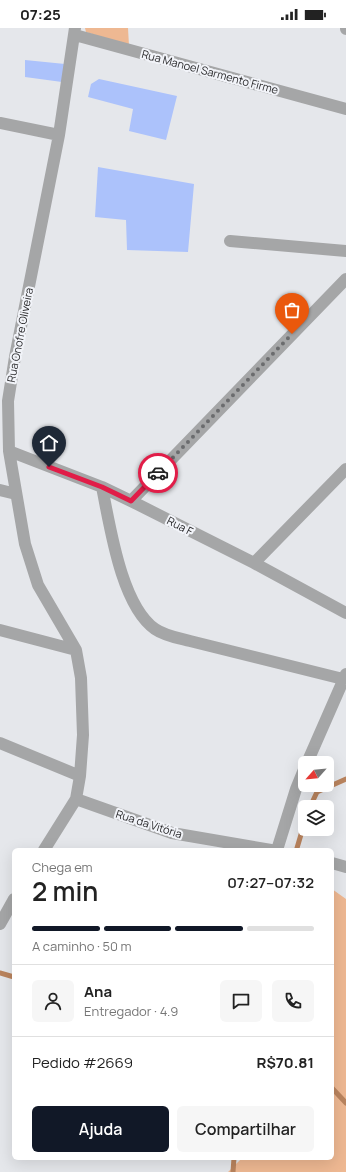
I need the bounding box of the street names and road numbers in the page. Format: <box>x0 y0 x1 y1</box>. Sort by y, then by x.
street label: Rua Manoel Sarmento Firme <box>140 46 281 97</box>
street label: Rua Onofre Oliveira <box>3 286 36 384</box>
street label: Rua F <box>165 513 196 539</box>
street label: Rua da Vitória <box>114 806 184 841</box>

